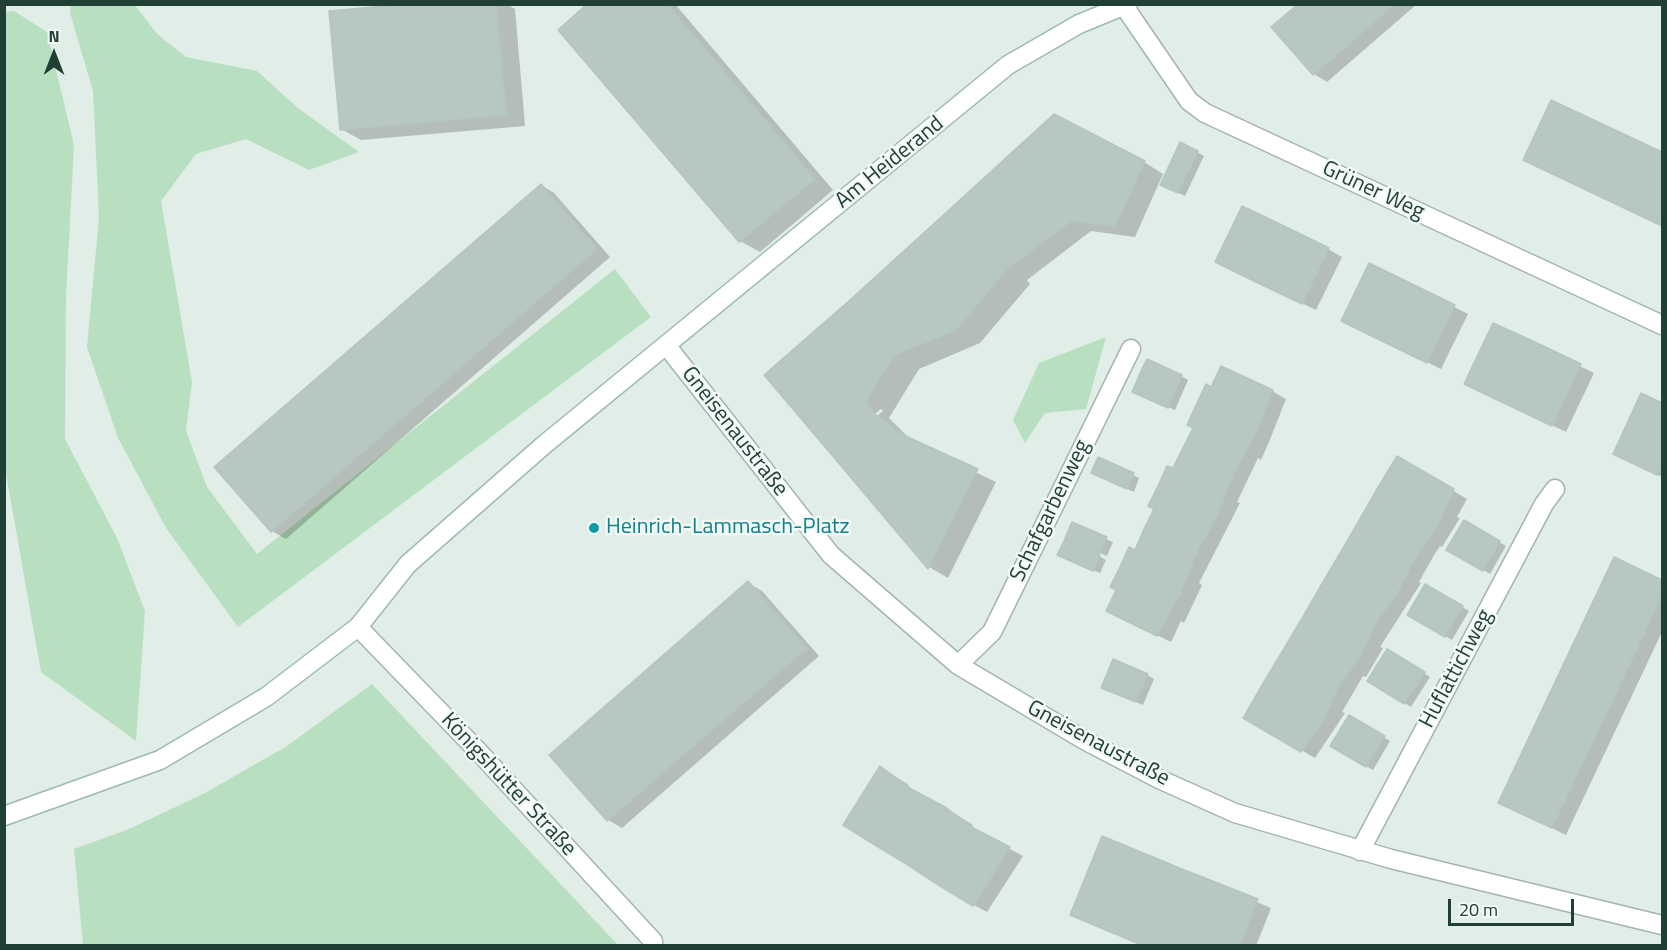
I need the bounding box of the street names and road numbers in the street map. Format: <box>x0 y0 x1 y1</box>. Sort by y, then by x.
street label: Am Heiderand <box>830 111 950 215</box>
street label: Grüner Weg <box>1318 156 1428 226</box>
street label: Gneisenaustraße <box>675 362 793 502</box>
street label: Schafgarbenweg <box>1005 436 1097 586</box>
street label: Huflattichweg <box>1415 605 1499 733</box>
street label: Gneisenaustraße <box>1022 695 1174 793</box>
street label: Königshütter Straße <box>435 708 581 862</box>

